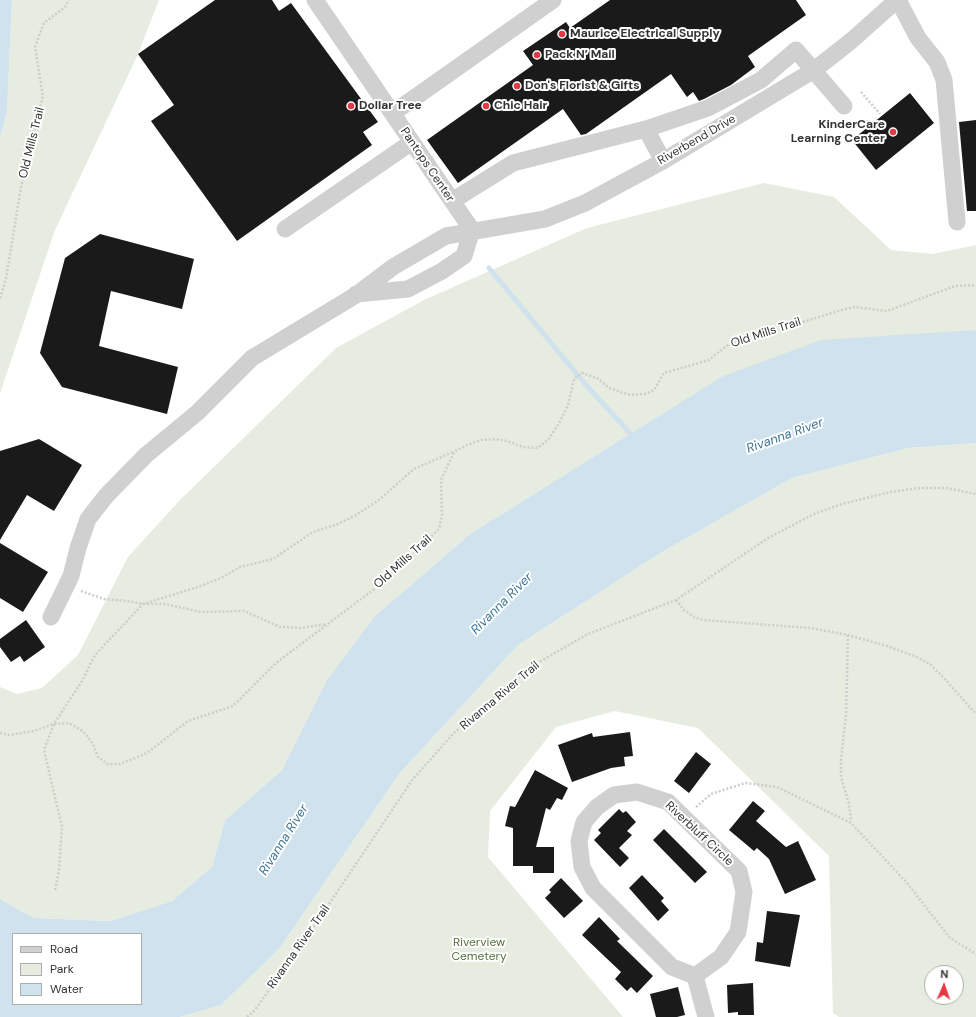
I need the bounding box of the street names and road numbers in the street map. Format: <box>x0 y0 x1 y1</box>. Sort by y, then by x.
street label: Old Mills Trail <box>16 106 48 180</box>
street label: Riverbend Drive <box>655 112 739 168</box>
street label: Pantops Center <box>397 125 457 205</box>
street label: Old Mills Trail <box>729 315 803 351</box>
street label: Old Mills Trail <box>371 532 435 592</box>
street label: Rivanna River Trail <box>457 659 543 733</box>
street label: Riverbluff Circle <box>662 799 736 869</box>
street label: Rivanna River Trail <box>265 902 333 992</box>

